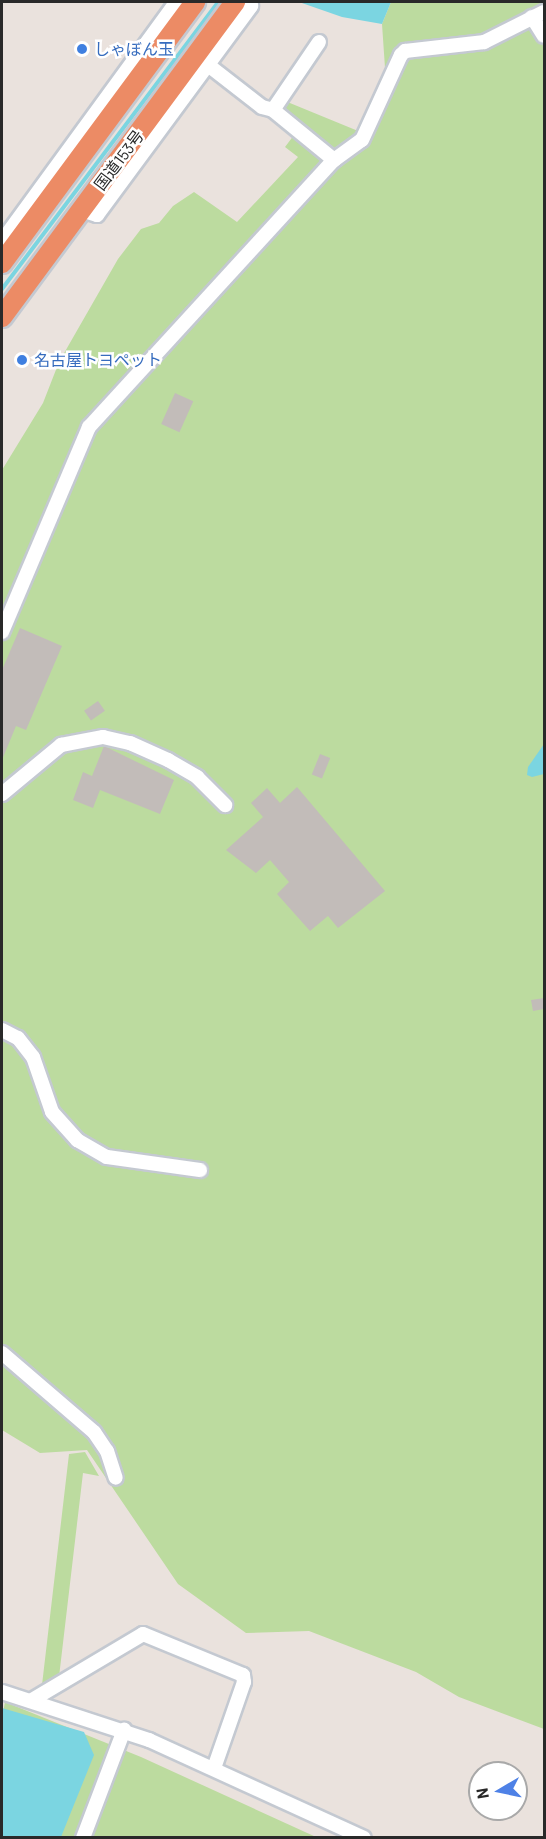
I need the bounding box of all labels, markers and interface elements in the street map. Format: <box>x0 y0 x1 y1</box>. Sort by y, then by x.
place label: しゃぼん玉 <box>94 39 174 59</box>
marker: しゃぼん玉 <box>75 42 89 56</box>
street label: 国道153号 <box>90 126 148 194</box>
place label: 名古屋トヨペット <box>34 350 162 370</box>
marker: 名古屋トヨペット <box>15 353 29 367</box>
north arrow <box>468 1761 528 1821</box>
text: N <box>471 1787 492 1800</box>

